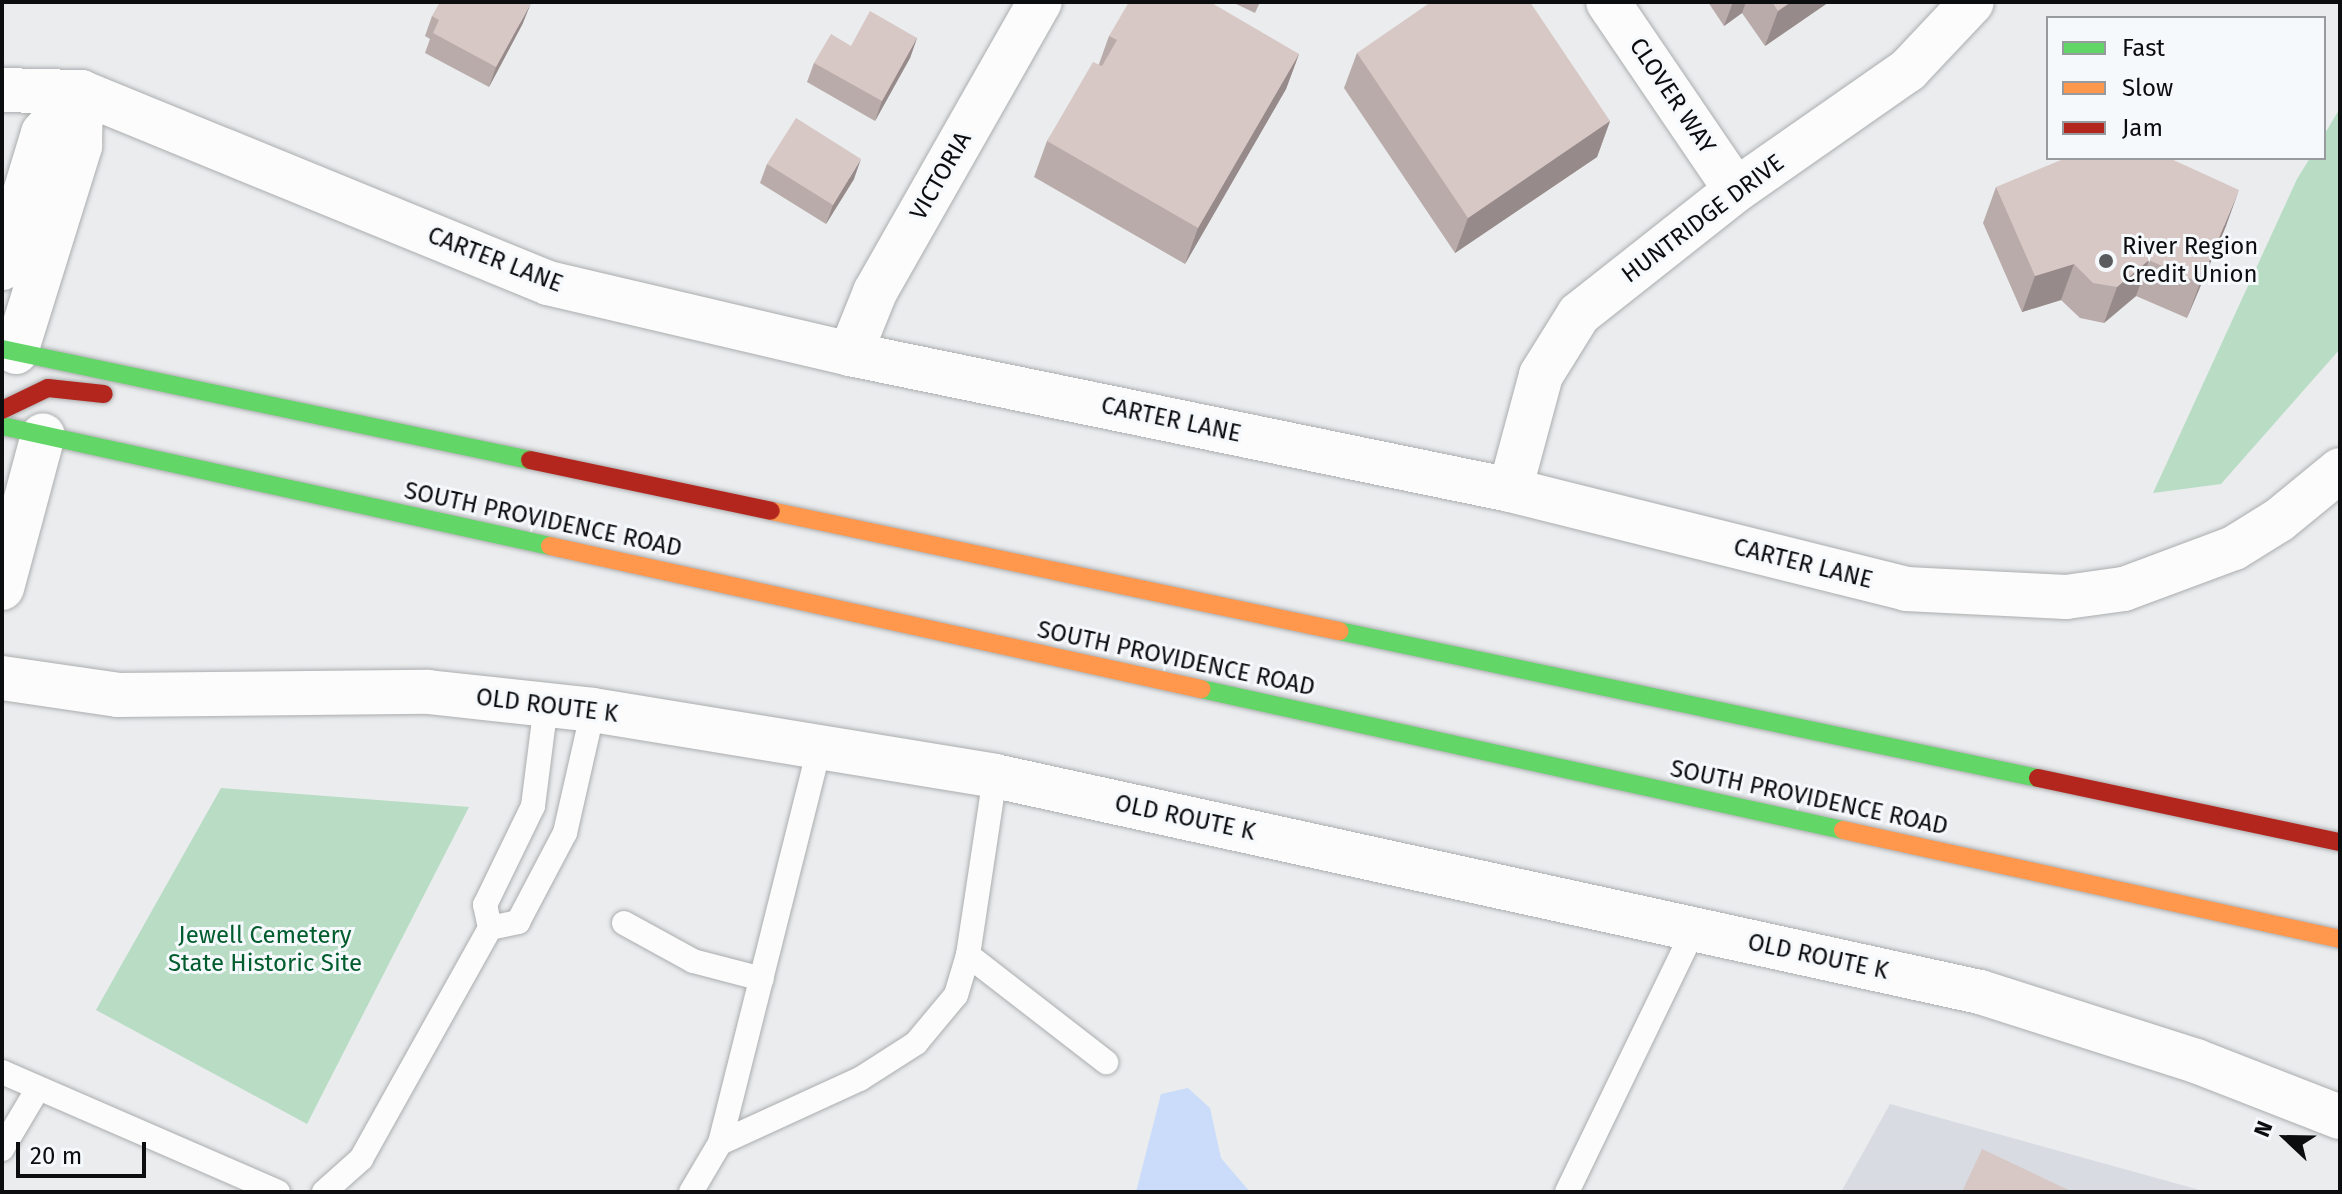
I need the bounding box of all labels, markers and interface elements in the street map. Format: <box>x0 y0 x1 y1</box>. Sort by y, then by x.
legend <box>2046 16 2326 160</box>
street label: CLOVER WAY <box>1623 33 1721 159</box>
text: Fast <box>2122 34 2165 62</box>
text: Slow <box>2122 74 2173 102</box>
text: Jam <box>2122 114 2163 142</box>
street label: VICTORIA <box>904 127 978 225</box>
street label: HUNTRIDGE DRIVE <box>1616 149 1790 289</box>
street label: CARTER LANE <box>423 221 567 299</box>
place label: River Region Credit Union <box>2122 233 2258 289</box>
marker: River Region Credit Union <box>2097 252 2115 270</box>
street label: CARTER LANE <box>1098 391 1244 449</box>
street label: SOUTH PROVIDENCE ROAD <box>402 476 684 564</box>
street label: CARTER LANE <box>1730 533 1876 595</box>
street label: SOUTH PROVIDENCE ROAD <box>1035 615 1317 703</box>
street label: OLD ROUTE K <box>474 683 620 729</box>
street label: SOUTH PROVIDENCE ROAD <box>1668 754 1950 842</box>
street label: OLD ROUTE K <box>1112 789 1258 847</box>
park label: Jewell Cemetery State Historic Site <box>168 922 362 978</box>
street label: OLD ROUTE K <box>1745 928 1891 986</box>
north arrow <box>2246 1098 2326 1178</box>
text: N <box>2248 1117 2279 1141</box>
scale bar <box>20 1126 150 1176</box>
text: 20 m <box>30 1142 82 1170</box>

